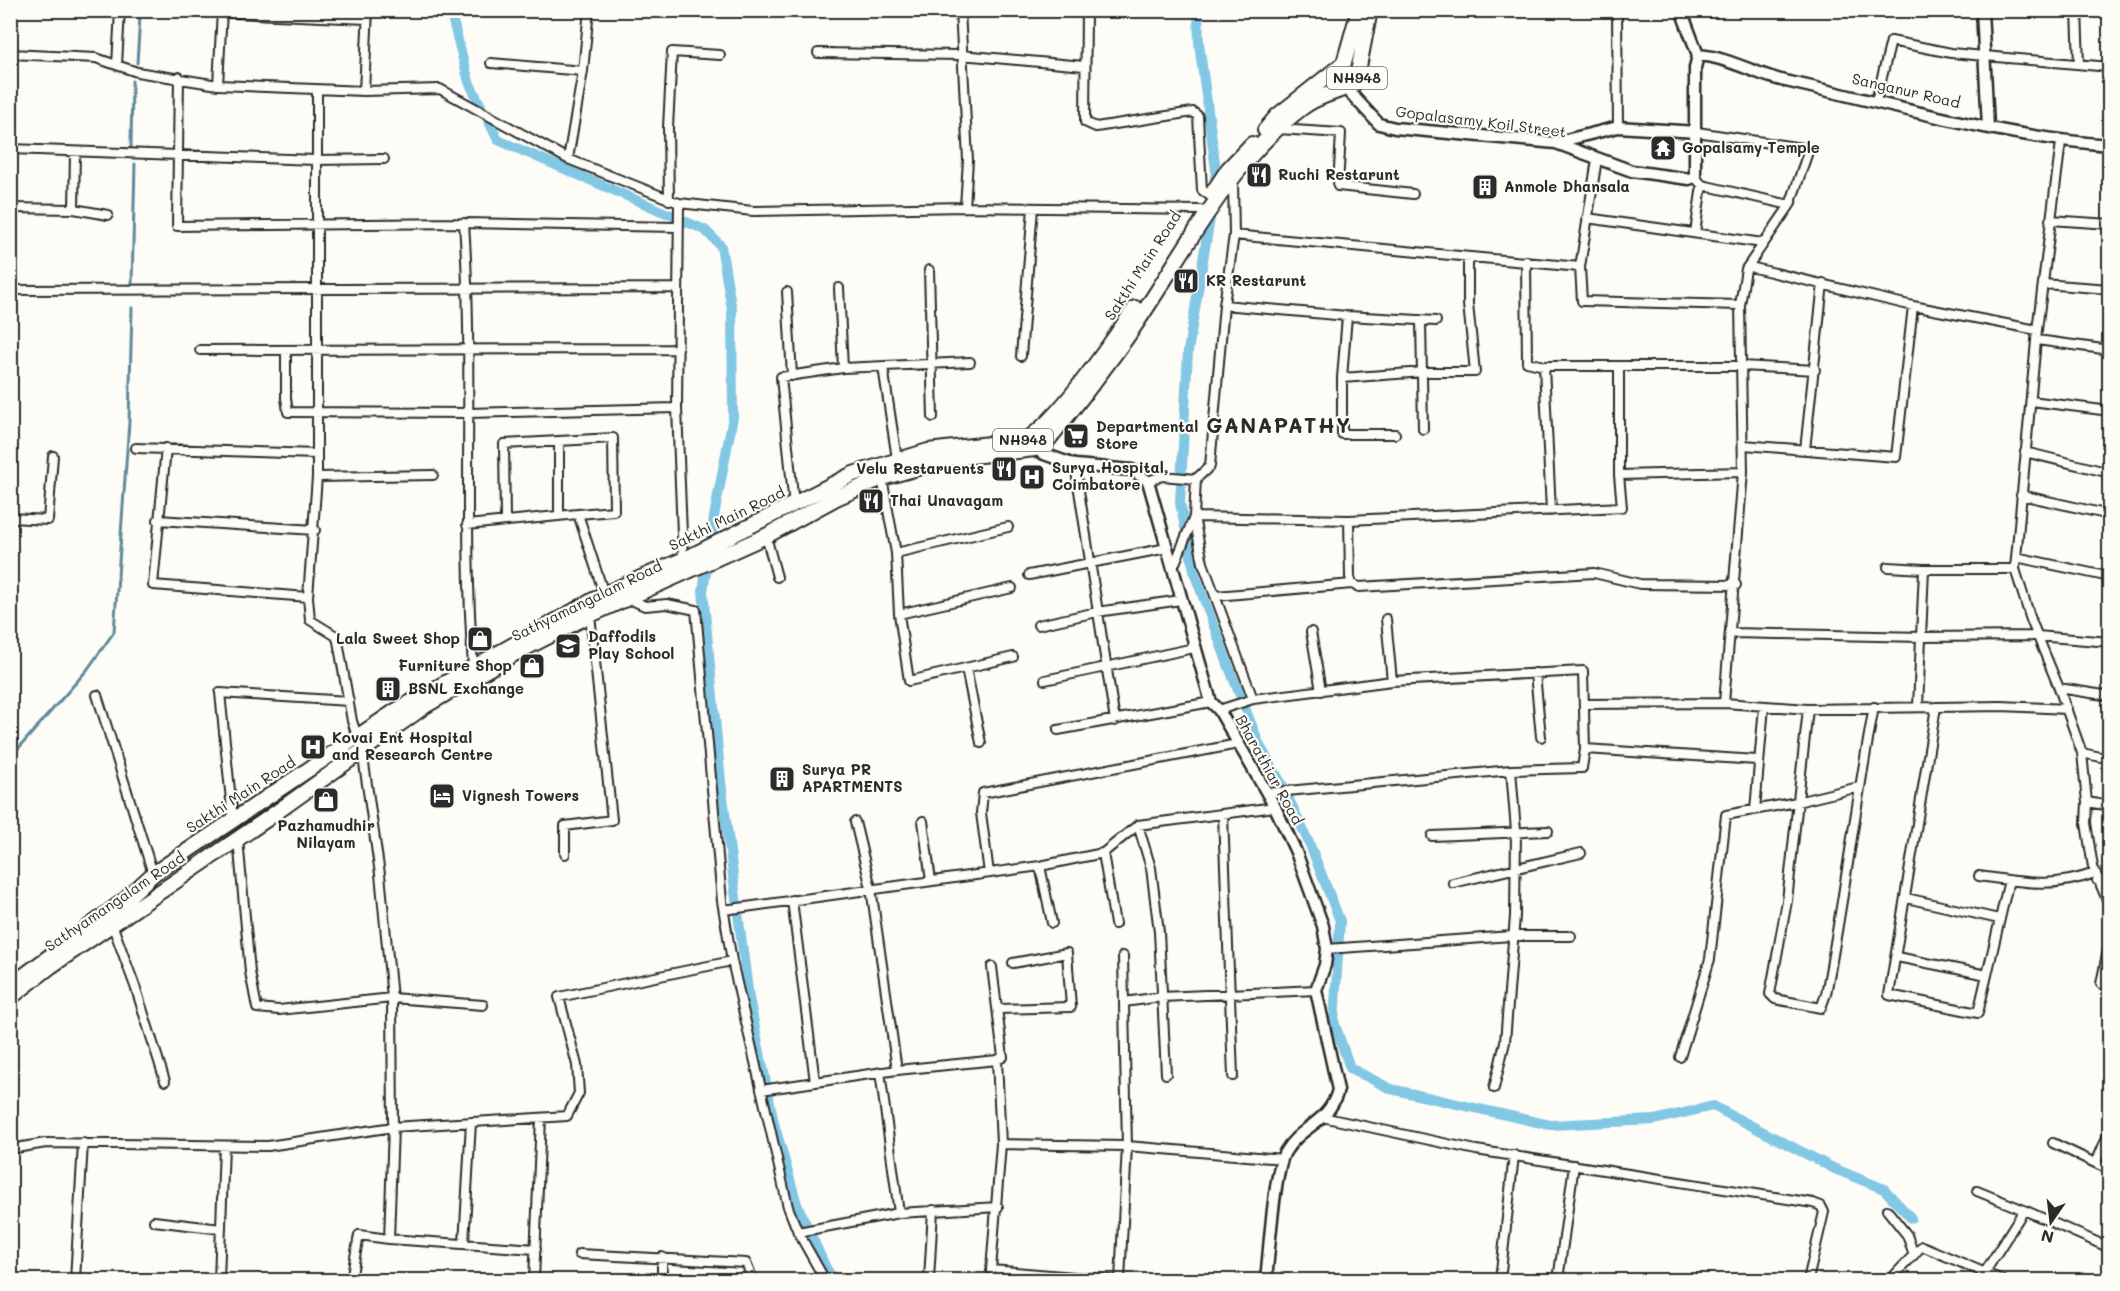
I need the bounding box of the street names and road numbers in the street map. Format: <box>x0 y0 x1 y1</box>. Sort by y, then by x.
road number: NH948 <box>1327 67 1387 89</box>
street label: Sanganur Road <box>1850 68 1962 112</box>
street label: Gopalasamy Koil Street <box>1395 101 1568 141</box>
street label: Sakthi Main Road <box>1099 207 1185 324</box>
road number: NH948 <box>993 429 1053 451</box>
street label: Sakthi Main Road <box>665 481 788 555</box>
street label: Sathyamangalam Road <box>508 555 665 645</box>
street label: Bharathiar Road <box>1231 711 1308 828</box>
street label: Sakthi Main Road <box>182 751 299 837</box>
street label: Sathyamangalam Road <box>40 847 188 956</box>

